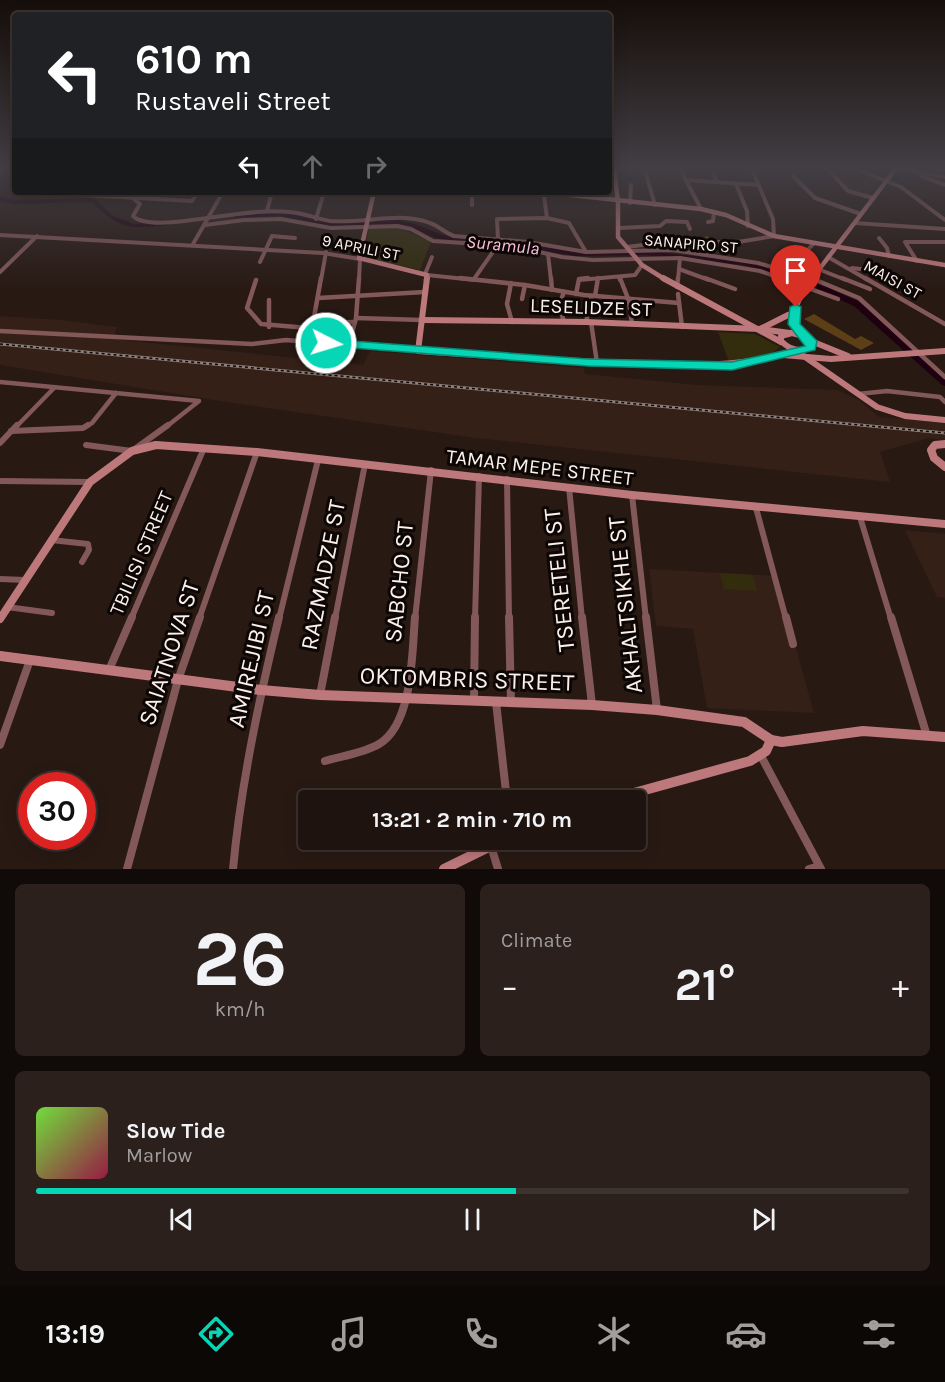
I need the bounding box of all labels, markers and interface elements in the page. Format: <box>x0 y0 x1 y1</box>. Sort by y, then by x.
text: 610 m <box>135 34 253 84</box>
icon: left <box>36 36 114 114</box>
text: Rustaveli Street <box>135 85 331 117</box>
icon: left <box>233 150 266 183</box>
icon: ahead <box>296 150 329 183</box>
icon: right <box>359 150 392 183</box>
water label: Suramula <box>465 230 541 260</box>
street label: SANAPIRO ST <box>643 230 739 257</box>
street label: 9 APRILI ST <box>320 231 401 264</box>
pin <box>770 245 821 307</box>
icon: arrive <box>779 254 812 287</box>
street label: MAISI ST <box>861 256 925 303</box>
street label: LESELIDZE ST <box>530 294 652 321</box>
position arrow <box>294 311 358 375</box>
street label: TAMAR MEPE STREET <box>445 445 635 490</box>
street label: TBILISI STREET <box>105 488 178 619</box>
street label: RAZMADZE ST <box>295 497 351 653</box>
street label: TSERETELI ST <box>538 507 580 653</box>
street label: AKHALTSIKHE ST <box>602 515 648 695</box>
street label: SABCHO ST <box>379 520 419 644</box>
street label: SAIATNOVA ST <box>132 577 206 729</box>
street label: AMIREJIBI ST <box>222 588 280 730</box>
street label: OKTOMBRIS STREET <box>359 661 575 697</box>
speed limit sign: 30 <box>18 772 96 850</box>
text: 13:21 · 2 min · 710 m <box>372 807 572 833</box>
text: 26 <box>193 913 287 1005</box>
text: Climate <box>501 929 572 952</box>
text: 21° <box>675 959 735 1011</box>
text: − <box>501 967 518 1005</box>
text: + <box>892 967 909 1005</box>
text: km/h <box>215 998 265 1021</box>
text: Slow Tide <box>126 1118 226 1144</box>
text: Marlow <box>126 1144 192 1167</box>
icon: previous <box>165 1203 198 1236</box>
icon: pause <box>456 1203 489 1236</box>
icon: next <box>747 1203 780 1236</box>
icon: directions <box>195 1313 237 1355</box>
icon: music <box>328 1313 370 1355</box>
icon: phone <box>460 1313 502 1355</box>
icon: climate <box>593 1313 635 1355</box>
icon: car <box>725 1313 767 1355</box>
icon: filters <box>858 1313 900 1355</box>
text: 13:19 <box>45 1318 105 1350</box>

